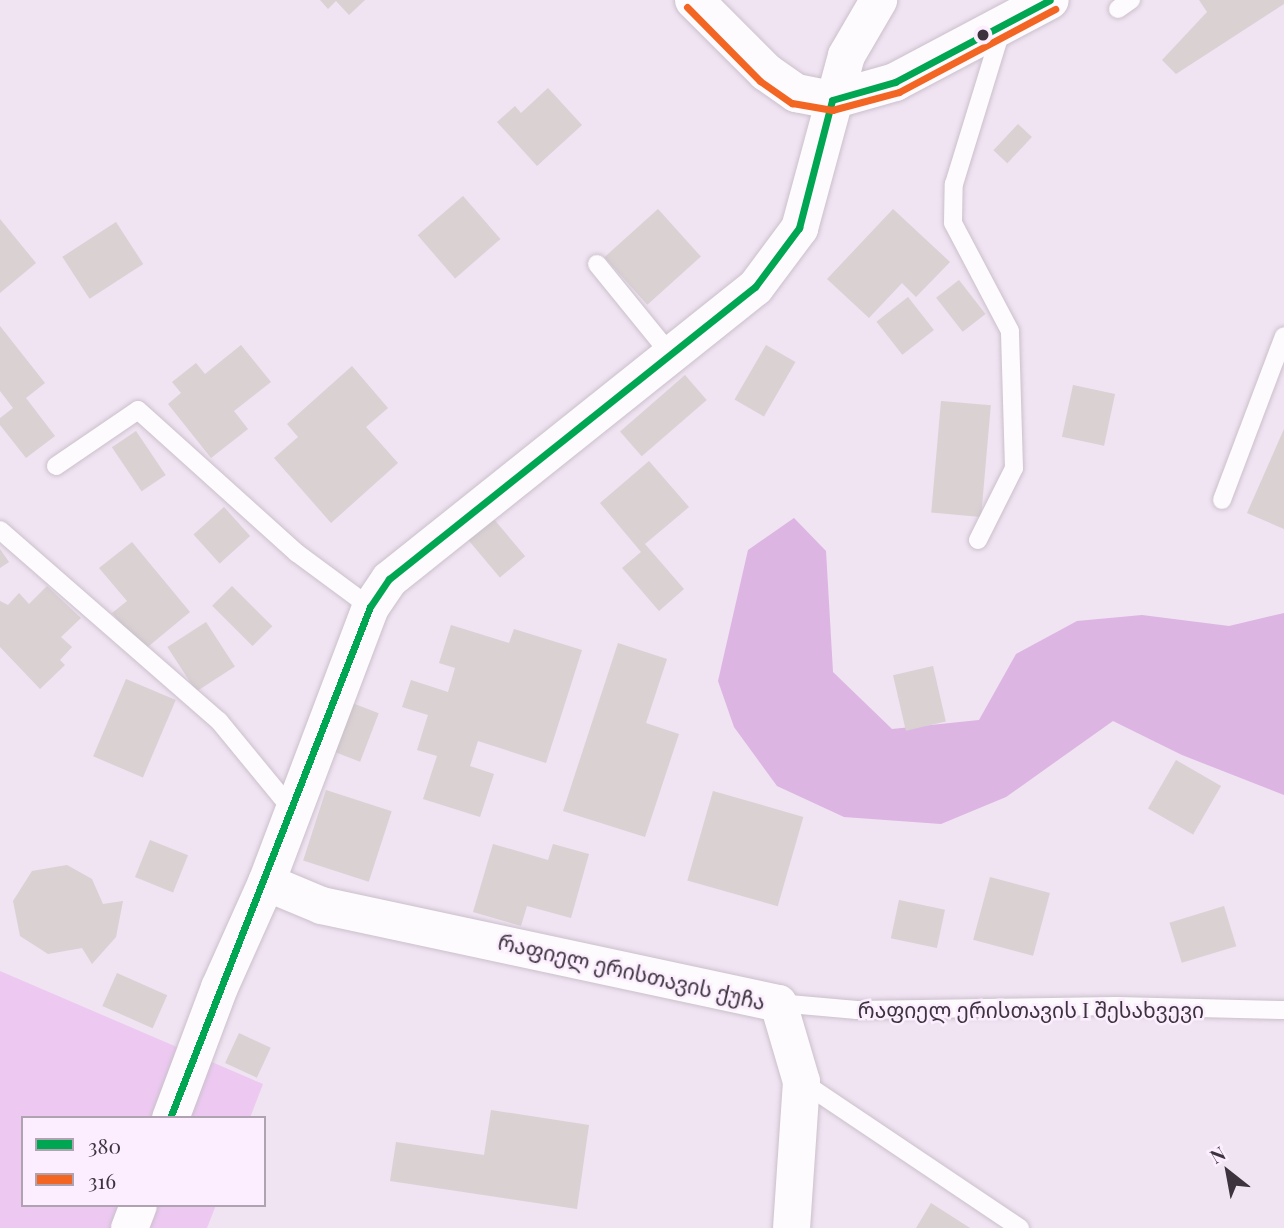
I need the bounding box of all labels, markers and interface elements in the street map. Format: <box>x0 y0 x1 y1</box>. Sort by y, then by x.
unlabelled marker <box>976 28 990 42</box>
street label: რაფიელ ერისთავის ქუჩა <box>496 928 768 1014</box>
street label: რაფიელ ერისთავის I შესახვევი <box>858 996 1204 1022</box>
legend <box>21 1116 266 1207</box>
text: 380 <box>88 1131 121 1159</box>
north arrow <box>1193 1137 1263 1207</box>
text: N <box>1205 1139 1230 1169</box>
text: 316 <box>88 1166 116 1194</box>

